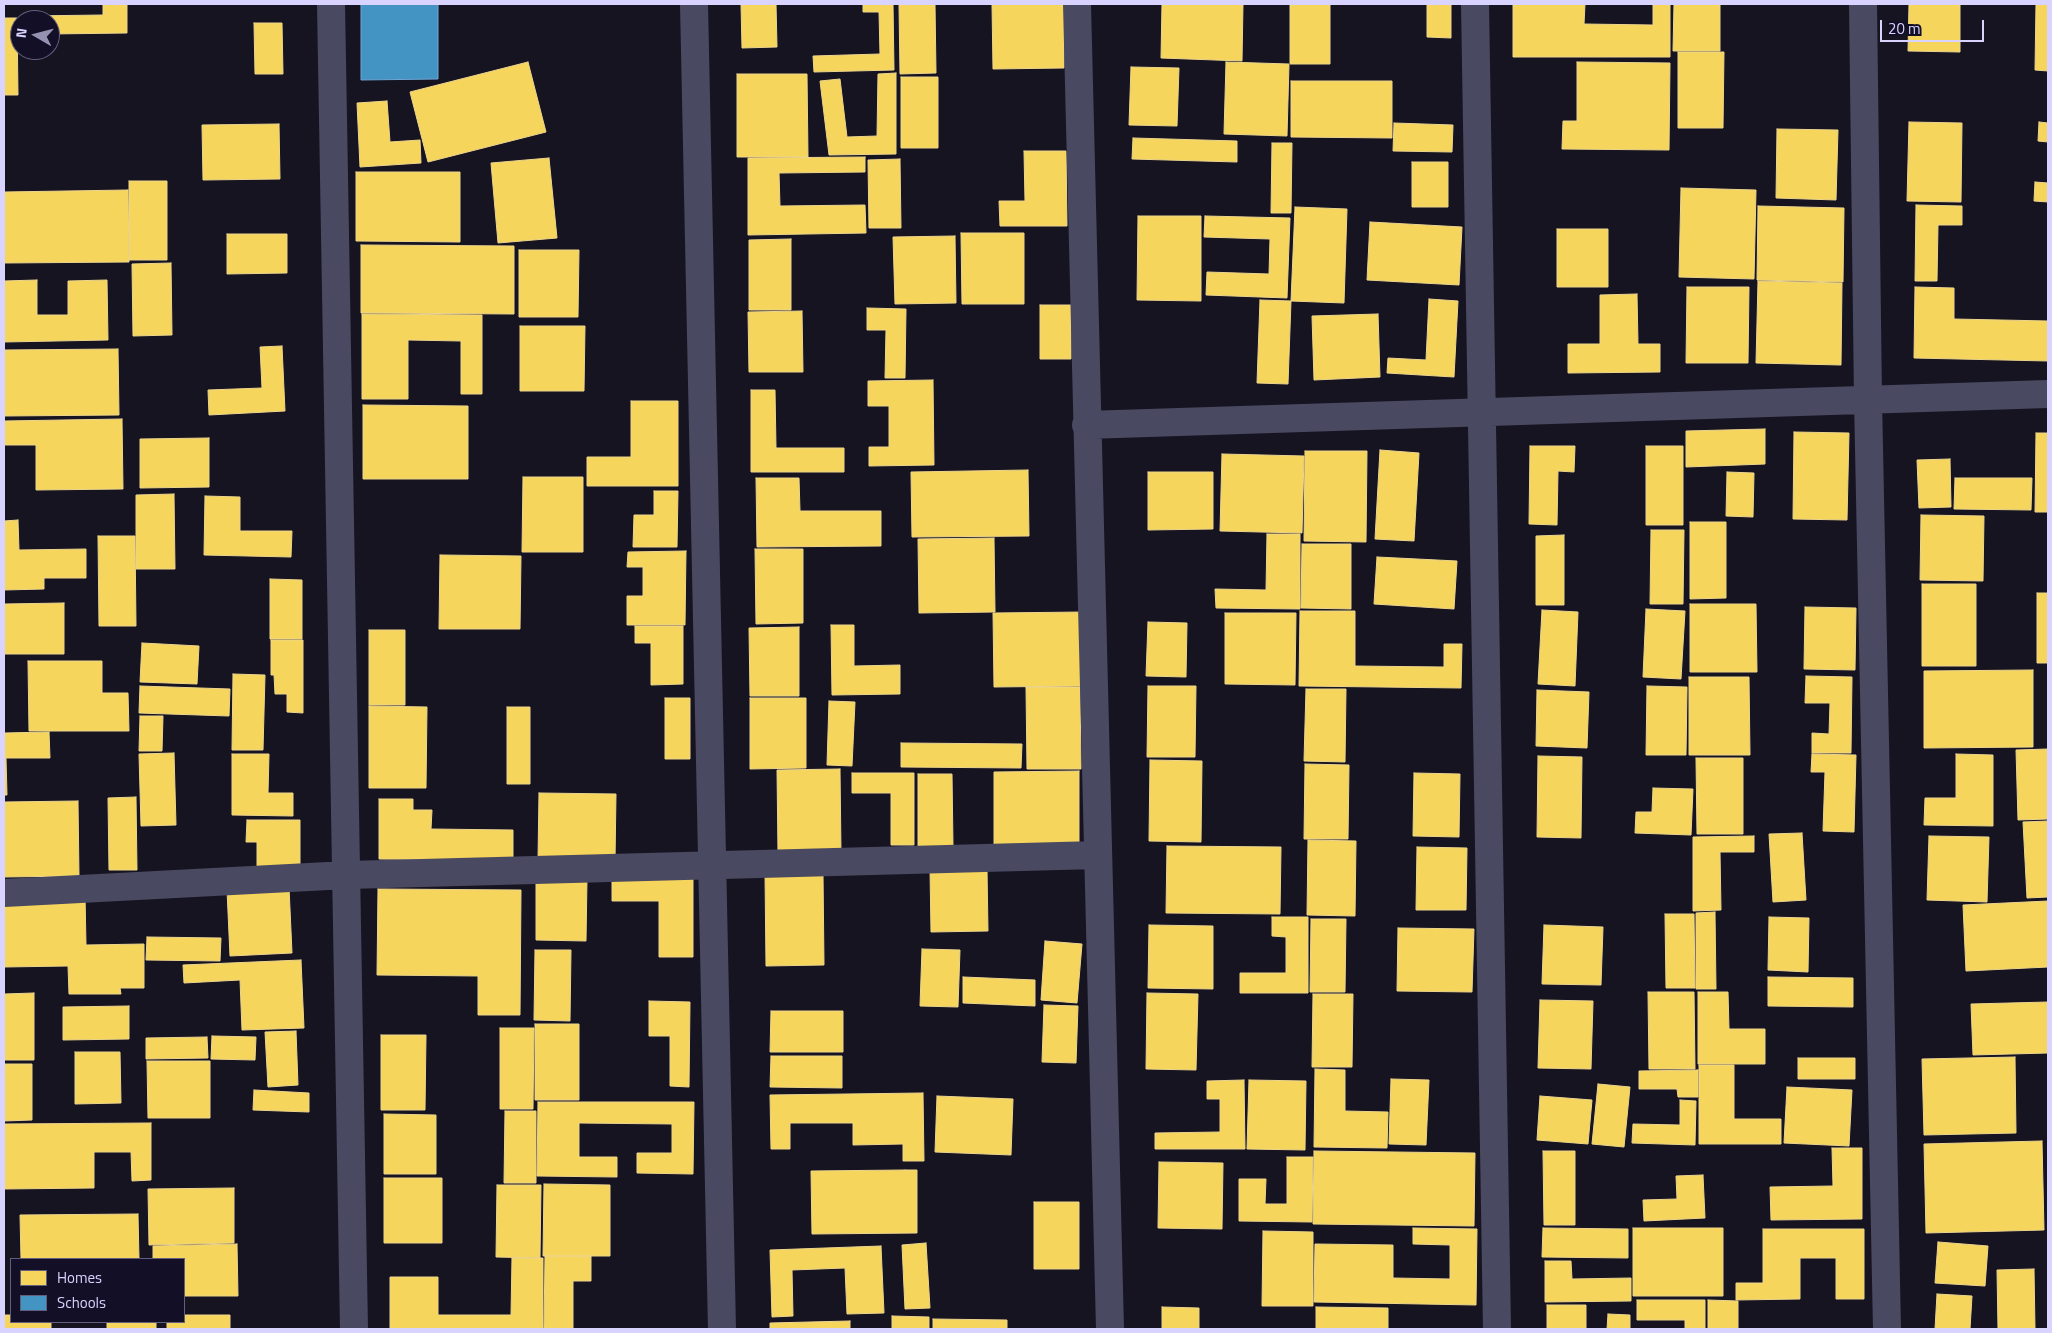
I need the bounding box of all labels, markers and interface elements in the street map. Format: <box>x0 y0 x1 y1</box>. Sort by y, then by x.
north arrow <box>10 10 60 60</box>
scale bar <box>1882 10 1986 42</box>
text: 20 m <box>1888 17 1921 40</box>
text: N <box>10 27 32 39</box>
legend <box>10 1258 185 1323</box>
text: Homes <box>57 1266 102 1289</box>
text: Schools <box>57 1291 106 1314</box>

